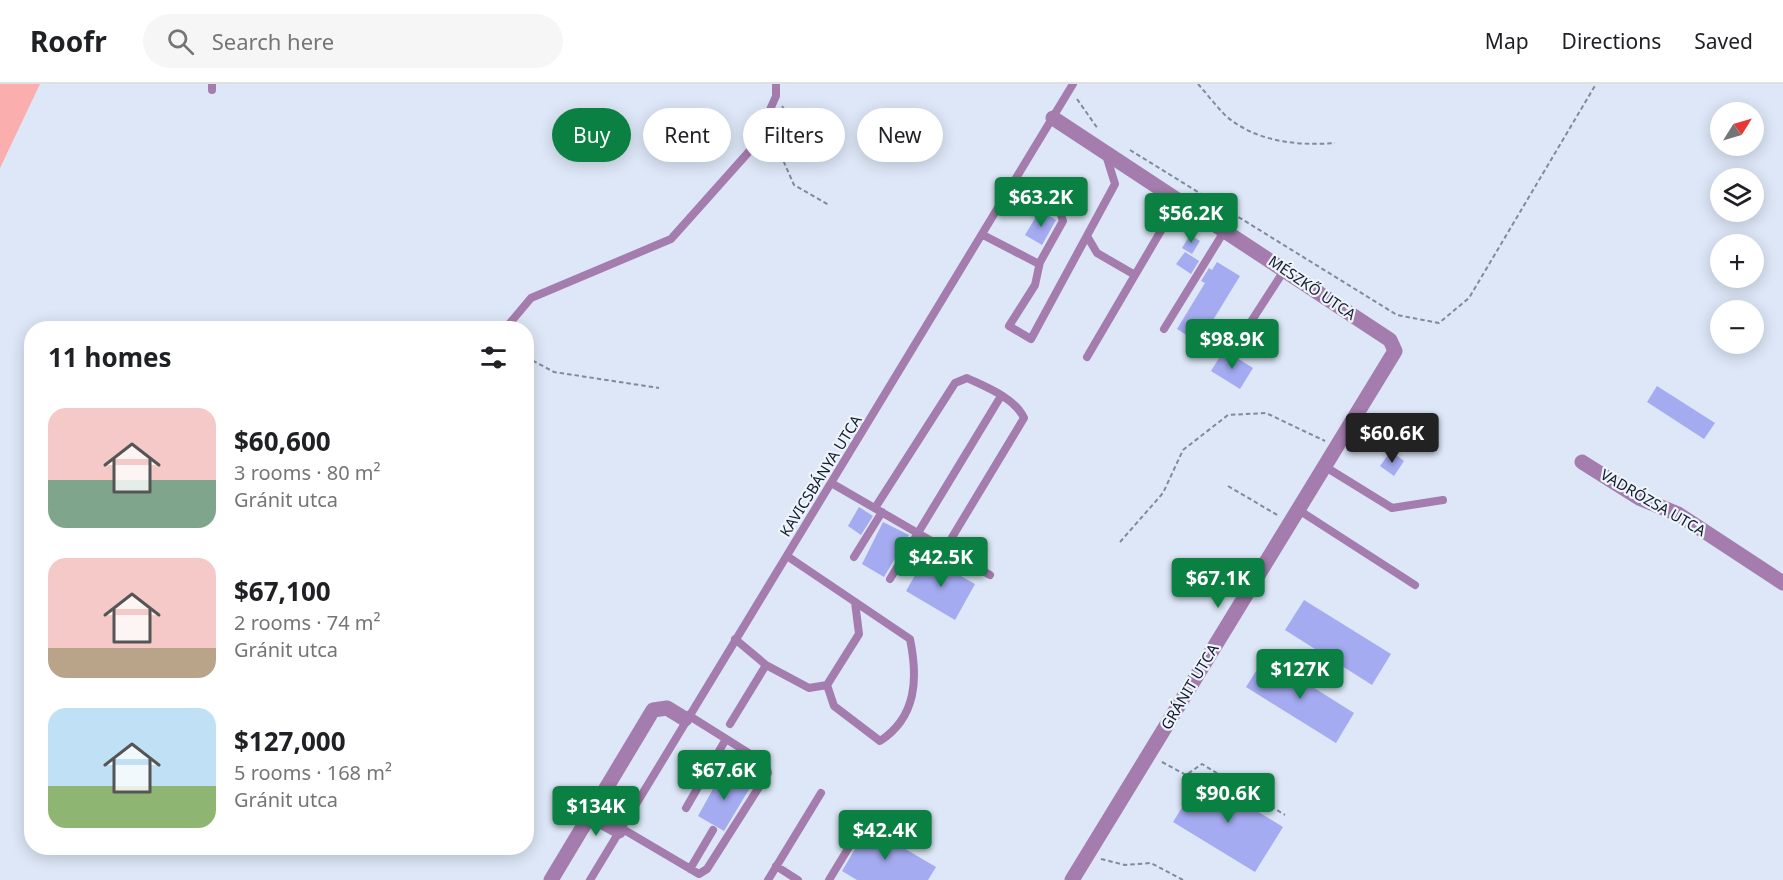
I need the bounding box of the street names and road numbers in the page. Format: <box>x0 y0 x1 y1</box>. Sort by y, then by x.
street label: MÉSZKŐ UTCA <box>1265 251 1361 324</box>
street label: KAVICSBÁNYA UTCA <box>775 410 866 540</box>
street label: VADRÓZSA UTCA <box>1597 464 1710 541</box>
street label: GRÁNIT UTCA <box>1156 640 1223 733</box>

